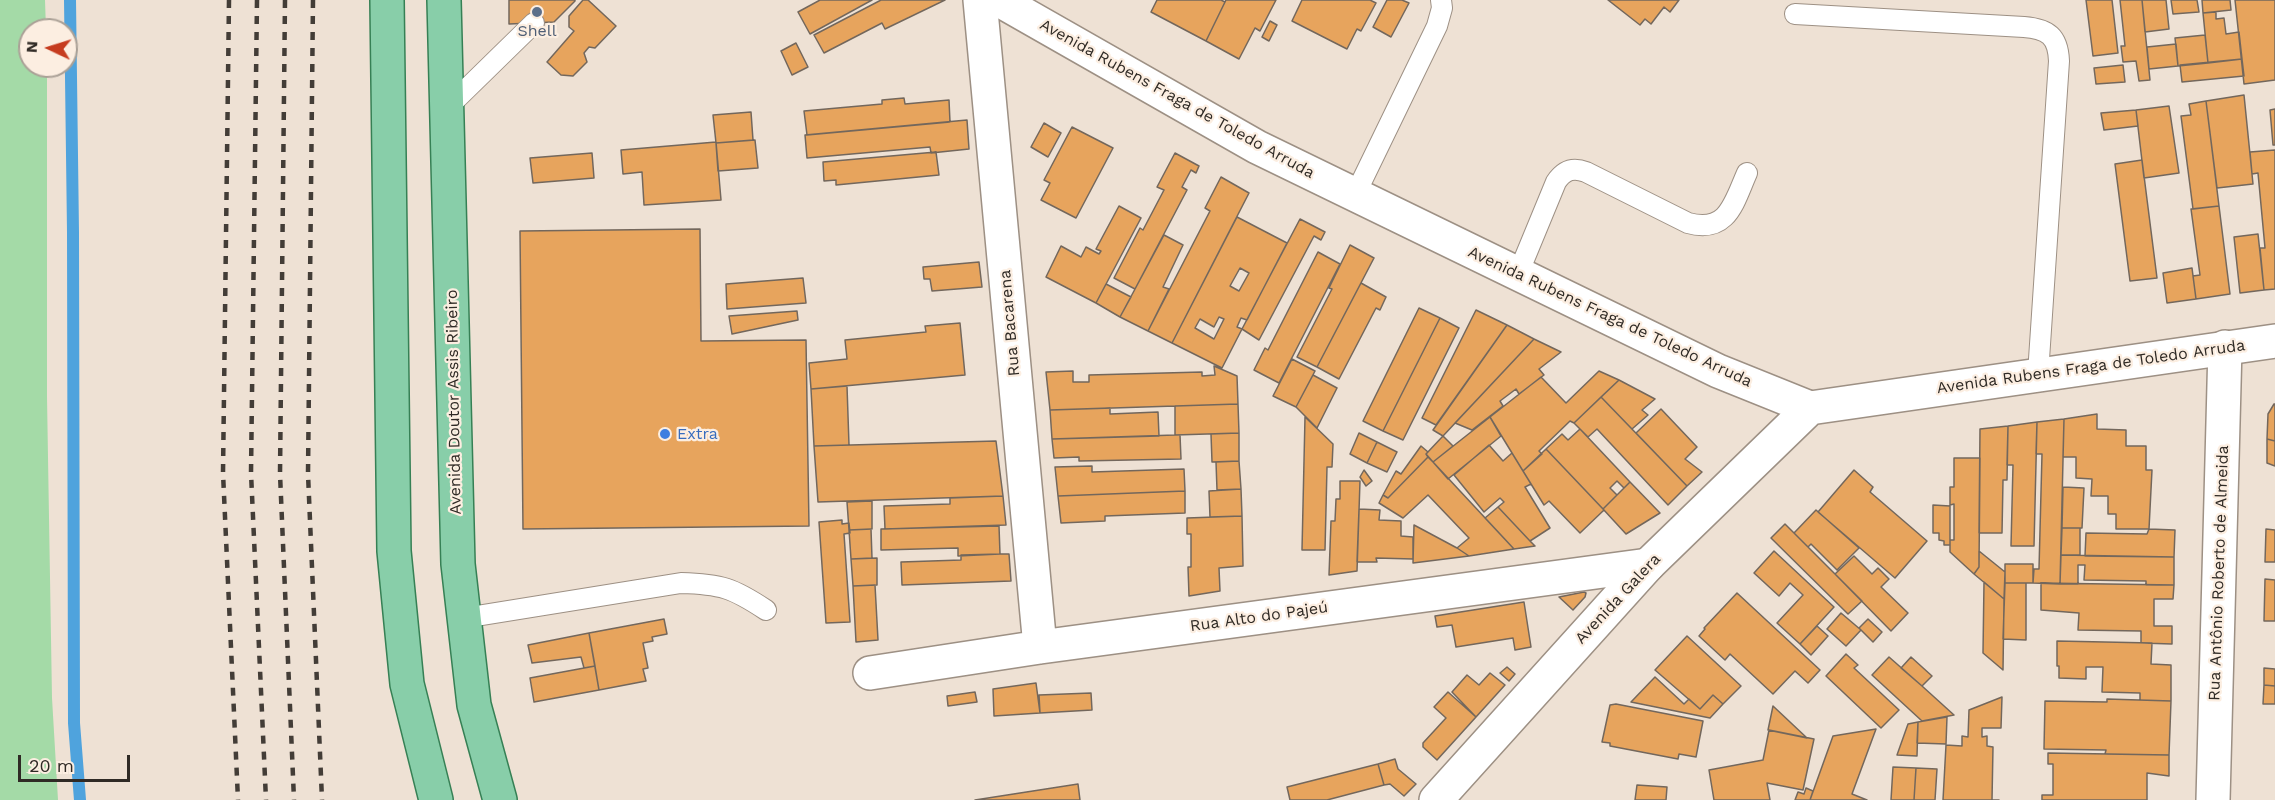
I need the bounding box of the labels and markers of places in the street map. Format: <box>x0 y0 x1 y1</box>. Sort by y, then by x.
marker: Shell <box>530 5 544 19</box>
place label: Shell <box>517 21 557 41</box>
place label: Extra <box>677 424 718 444</box>
marker: Extra <box>658 427 672 441</box>

